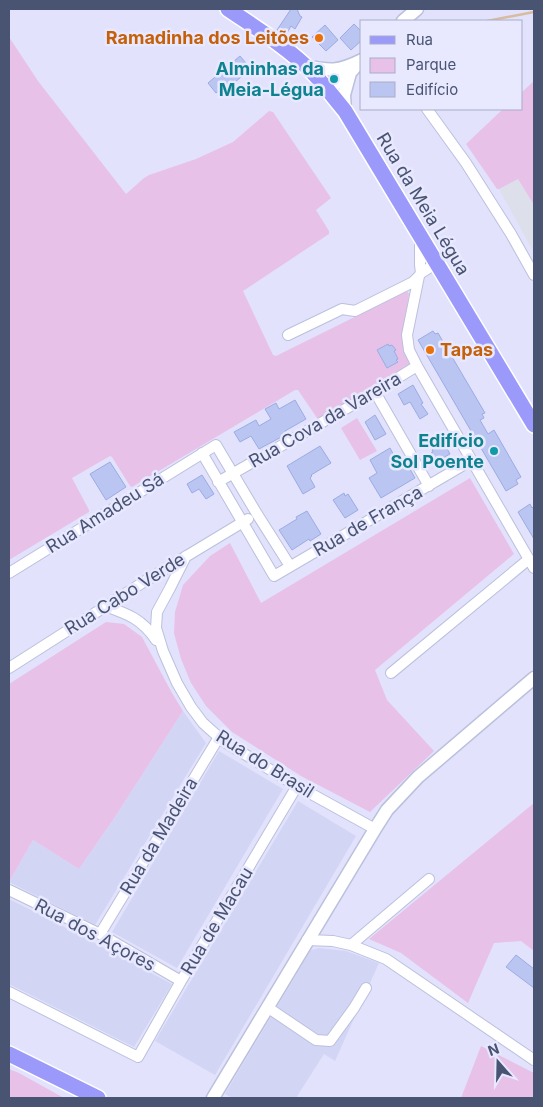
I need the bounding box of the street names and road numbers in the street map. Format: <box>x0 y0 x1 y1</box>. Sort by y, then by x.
street label: Rua da Meia Légua <box>373 129 474 279</box>
street label: Rua Cova da Vareira <box>245 367 405 472</box>
street label: Rua Amadeu Sá <box>42 468 167 557</box>
street label: Rua de França <box>310 481 426 560</box>
street label: Rua Cabo Verde <box>61 548 189 639</box>
street label: Rua do Brasil <box>213 725 318 802</box>
street label: Rua da Madeira <box>115 773 202 898</box>
street label: Rua de Macau <box>176 863 257 978</box>
street label: Rua dos Açores <box>31 894 159 975</box>

